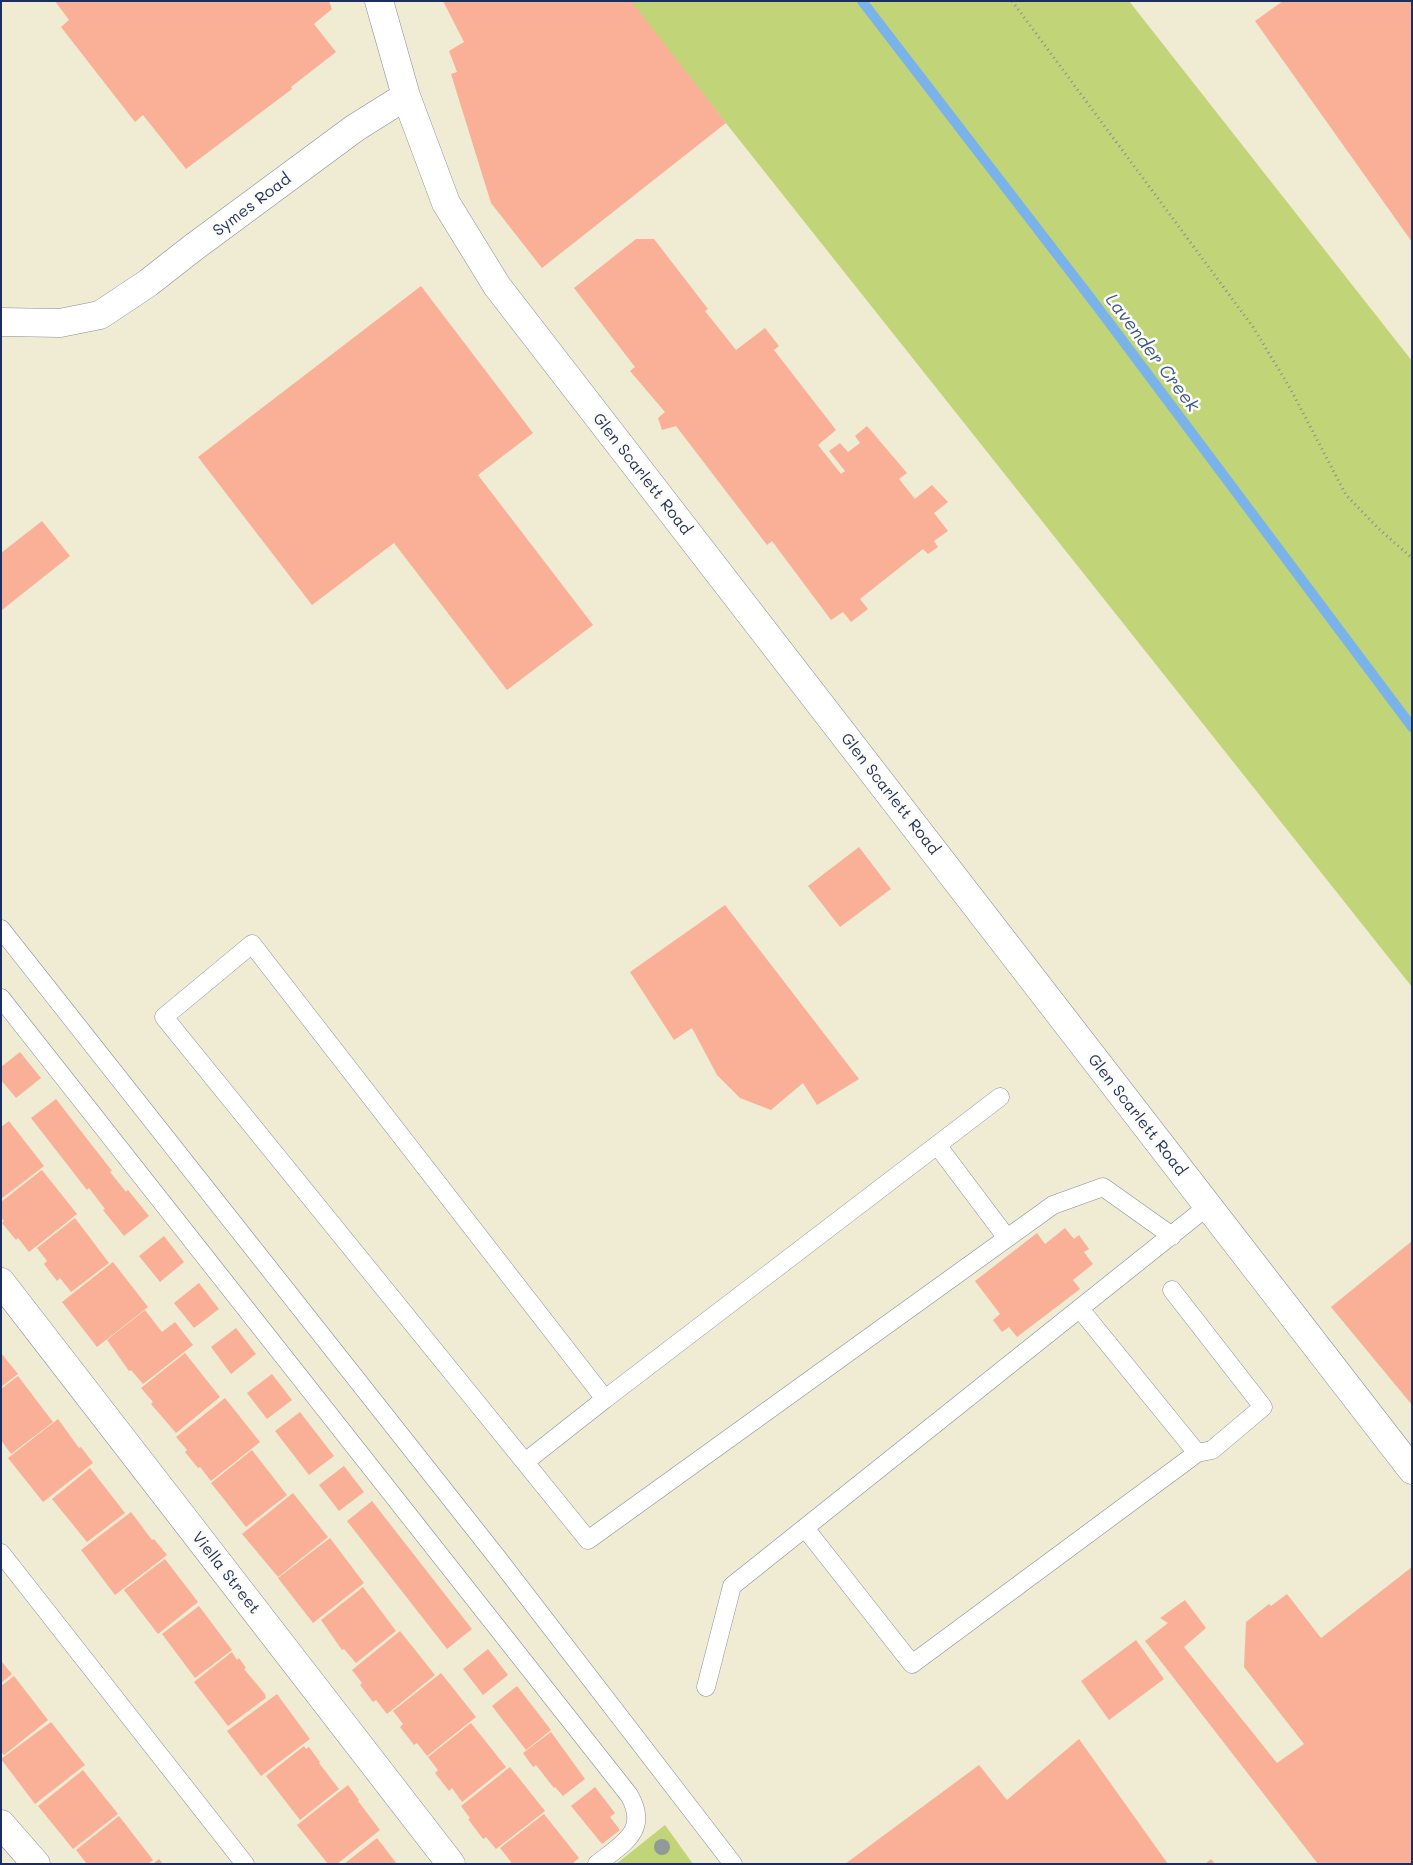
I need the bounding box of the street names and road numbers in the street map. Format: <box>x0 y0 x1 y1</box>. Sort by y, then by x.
street label: Symes Road <box>209 169 295 241</box>
street label: Glen Scarlett Road <box>589 409 695 539</box>
street label: Glen Scarlett Road <box>837 729 943 859</box>
street label: Glen Scarlett Road <box>1084 1050 1190 1180</box>
street label: Viella Street <box>188 1528 264 1618</box>

